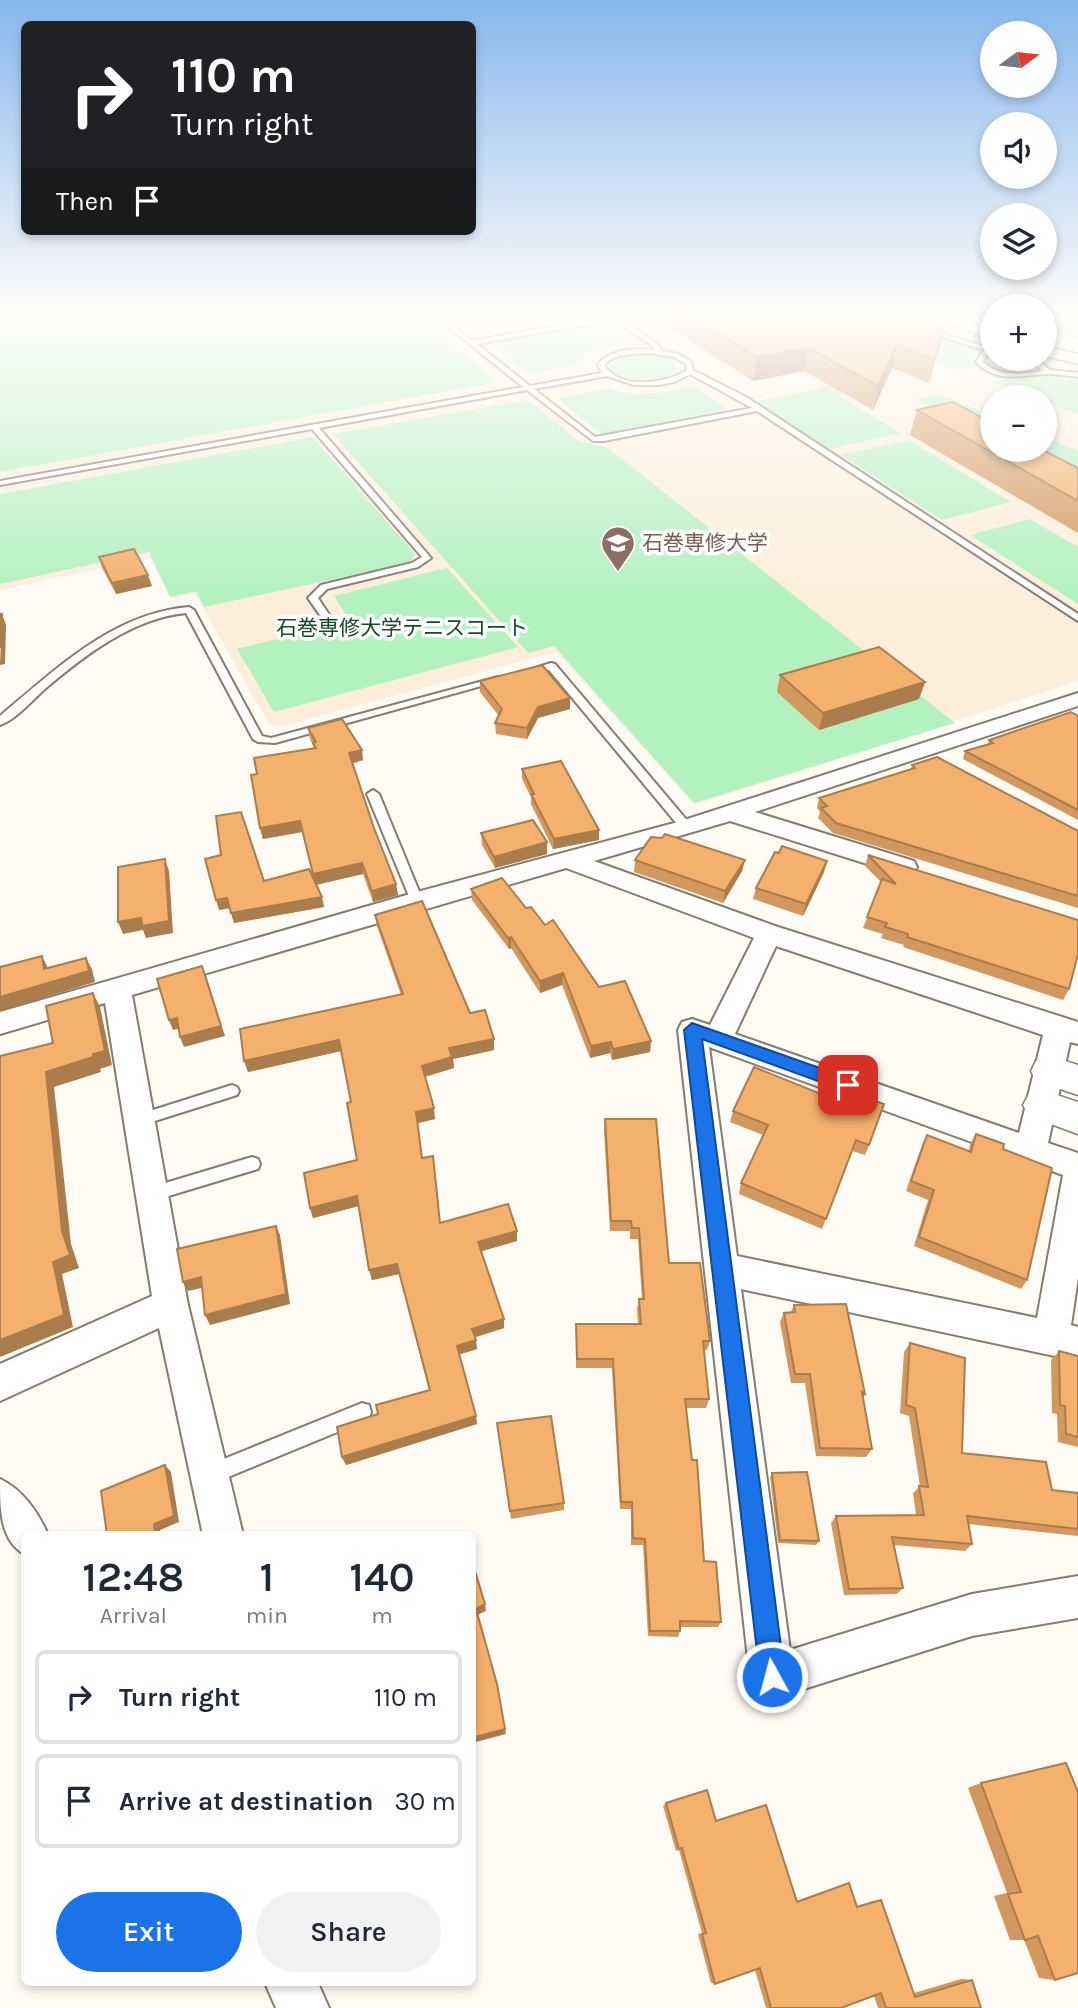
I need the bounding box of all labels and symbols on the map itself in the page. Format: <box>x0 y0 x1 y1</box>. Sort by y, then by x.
north arrow <box>980 21 1057 98</box>
school or university icon: 石巻専修大学 <box>599 524 637 573</box>
place label: 石巻専修大学 <box>642 531 768 555</box>
park label: 石巻専修大学テニスコート <box>276 616 528 640</box>
pin <box>818 1055 878 1115</box>
position arrow <box>735 1640 809 1714</box>

